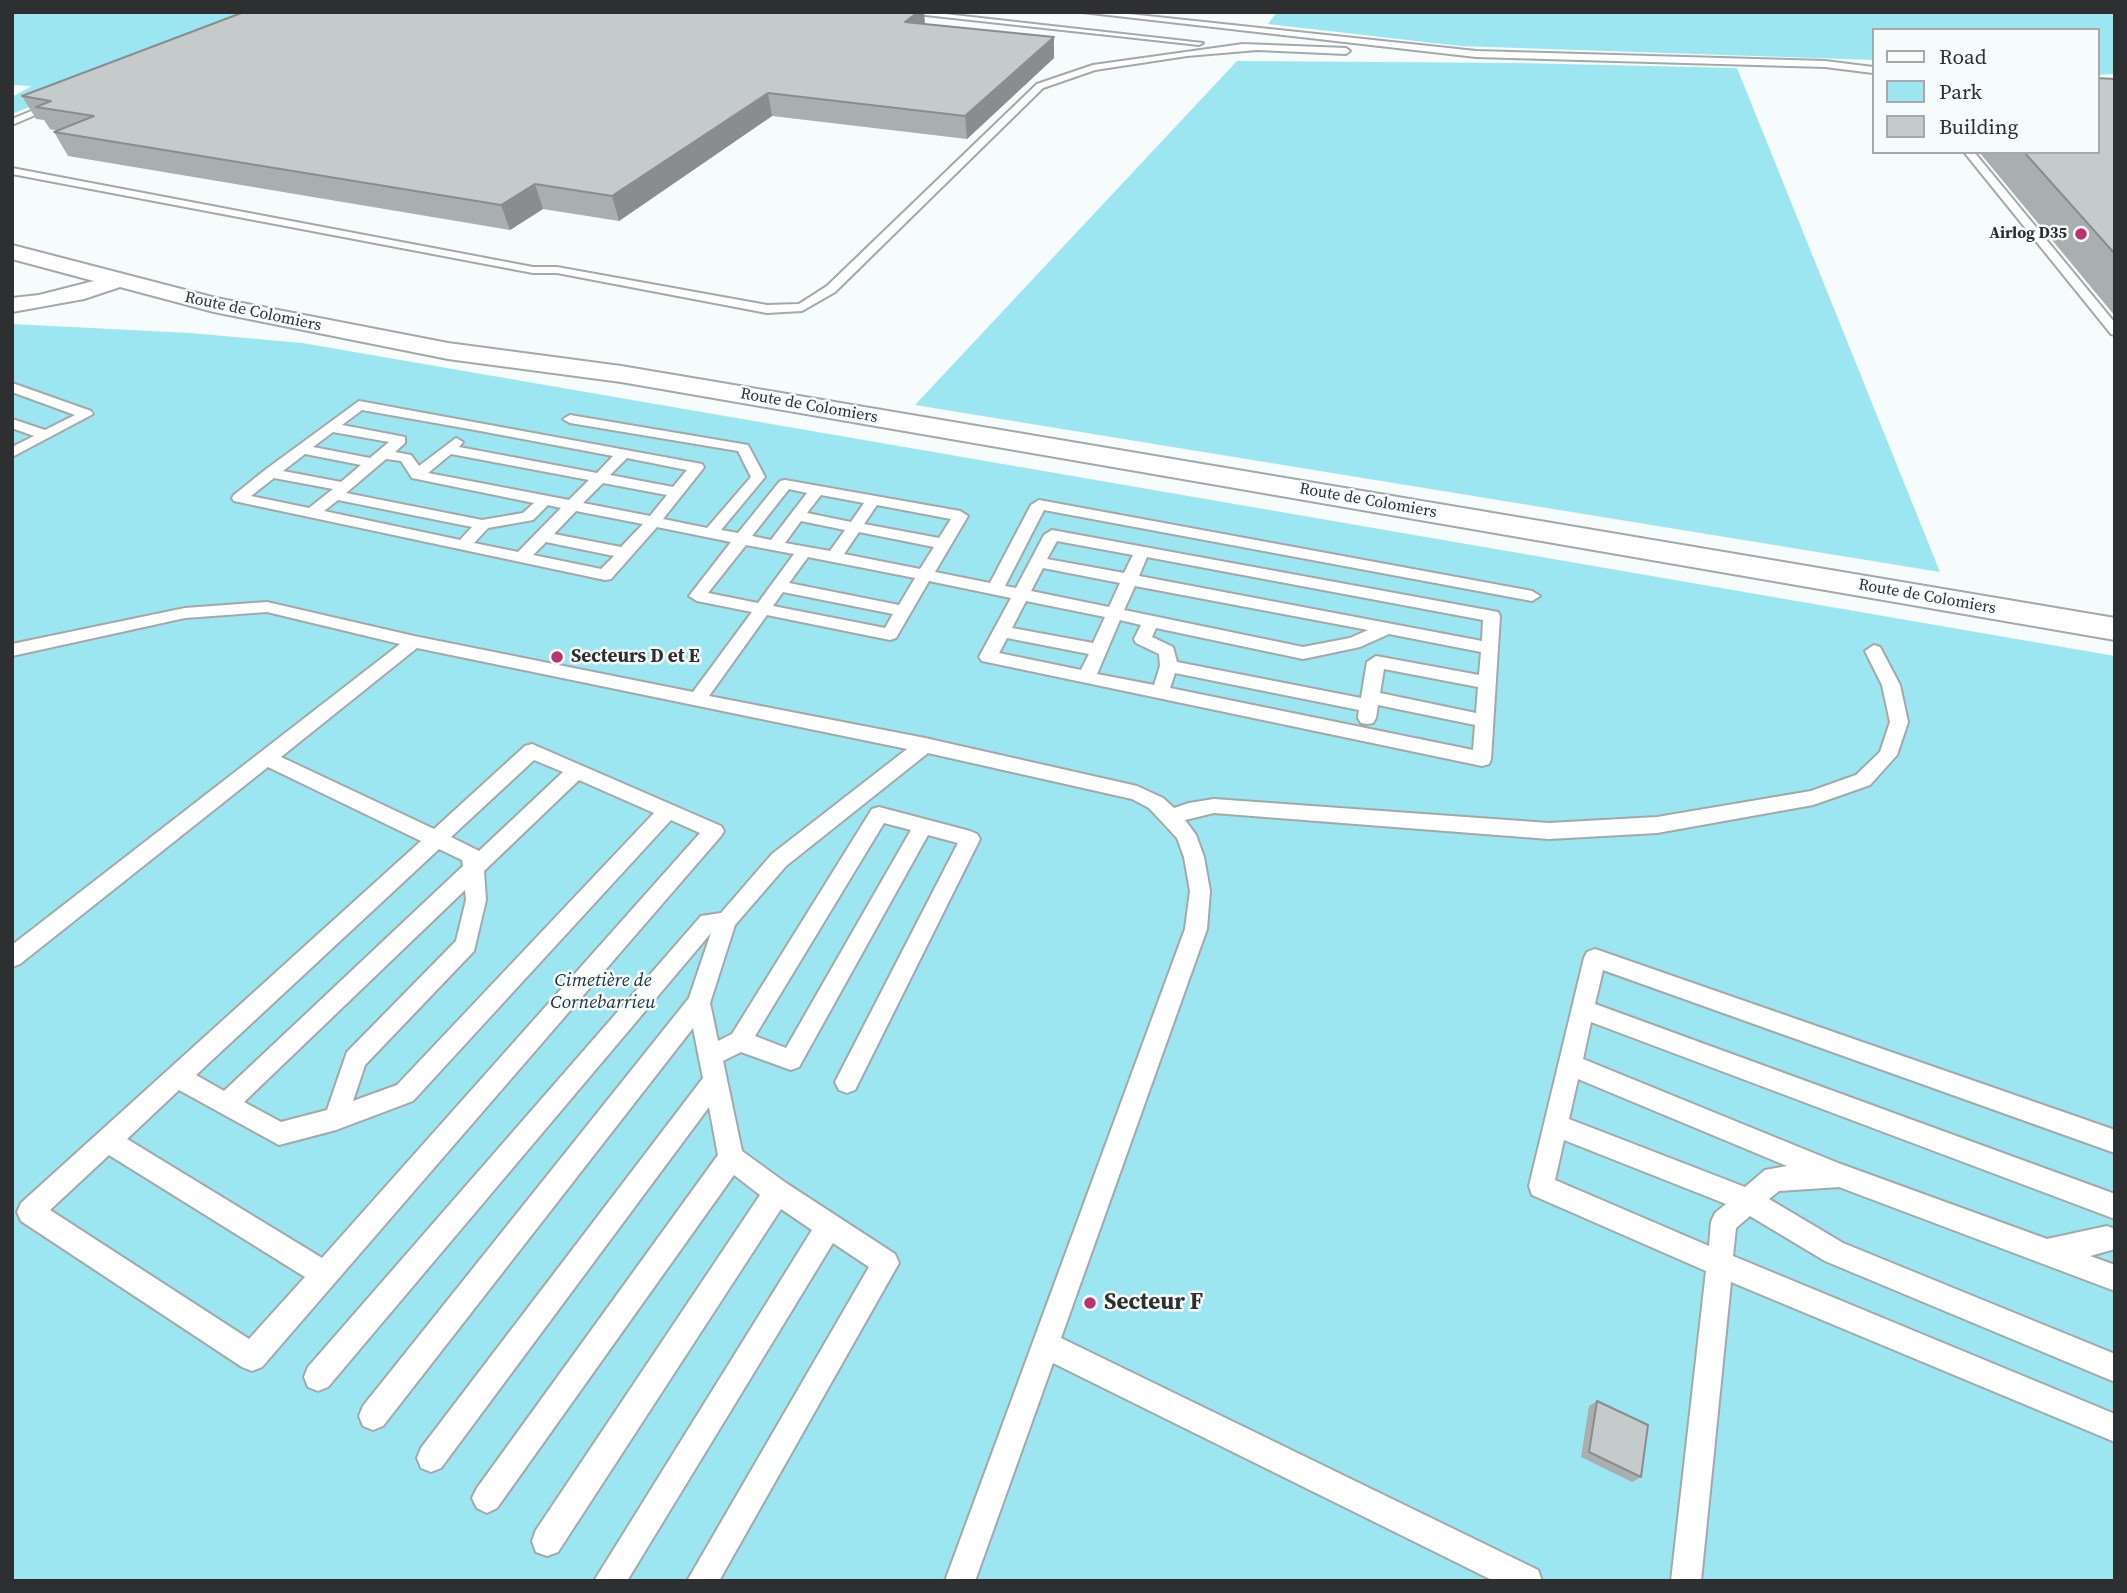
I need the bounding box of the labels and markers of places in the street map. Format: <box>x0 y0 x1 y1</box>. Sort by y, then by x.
place label: Airlog D35 <box>1989 224 2067 244</box>
marker: Airlog D35 <box>2073 226 2089 242</box>
place label: Secteurs D et E <box>571 646 700 668</box>
marker: Secteurs D et E <box>549 649 565 665</box>
place label: Secteur F <box>1104 1289 1203 1317</box>
marker: Secteur F <box>1082 1295 1098 1311</box>

